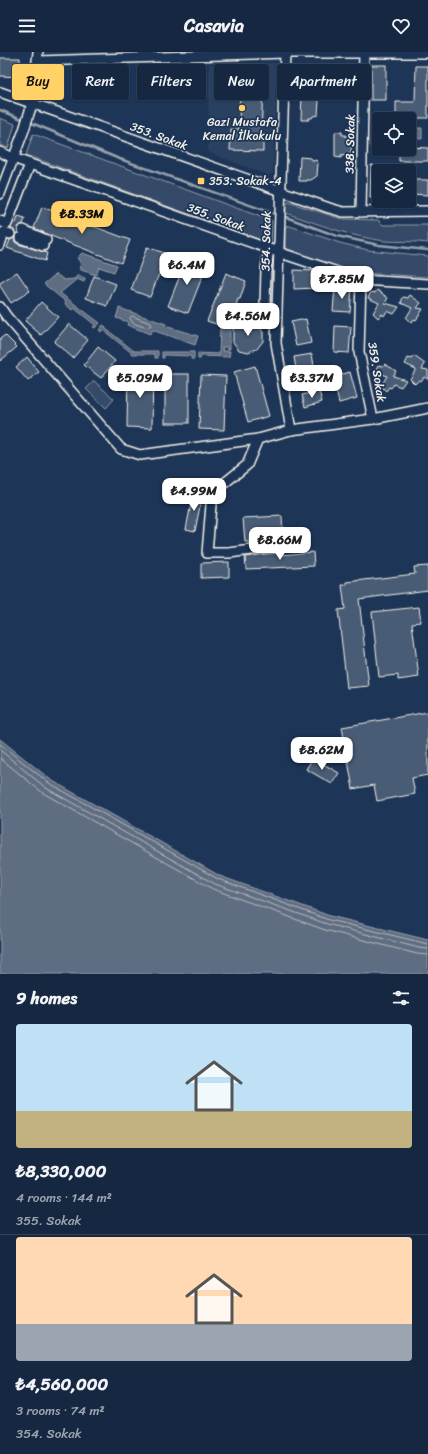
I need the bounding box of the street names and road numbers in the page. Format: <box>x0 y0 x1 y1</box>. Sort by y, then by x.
street label: 338. Sokak <box>338 113 362 174</box>
street label: 353. Sokak <box>127 115 191 157</box>
street label: 355. Sokak <box>184 196 249 238</box>
street label: 354. Sokak <box>254 210 278 271</box>
street label: 359. Sokak <box>361 340 393 404</box>

